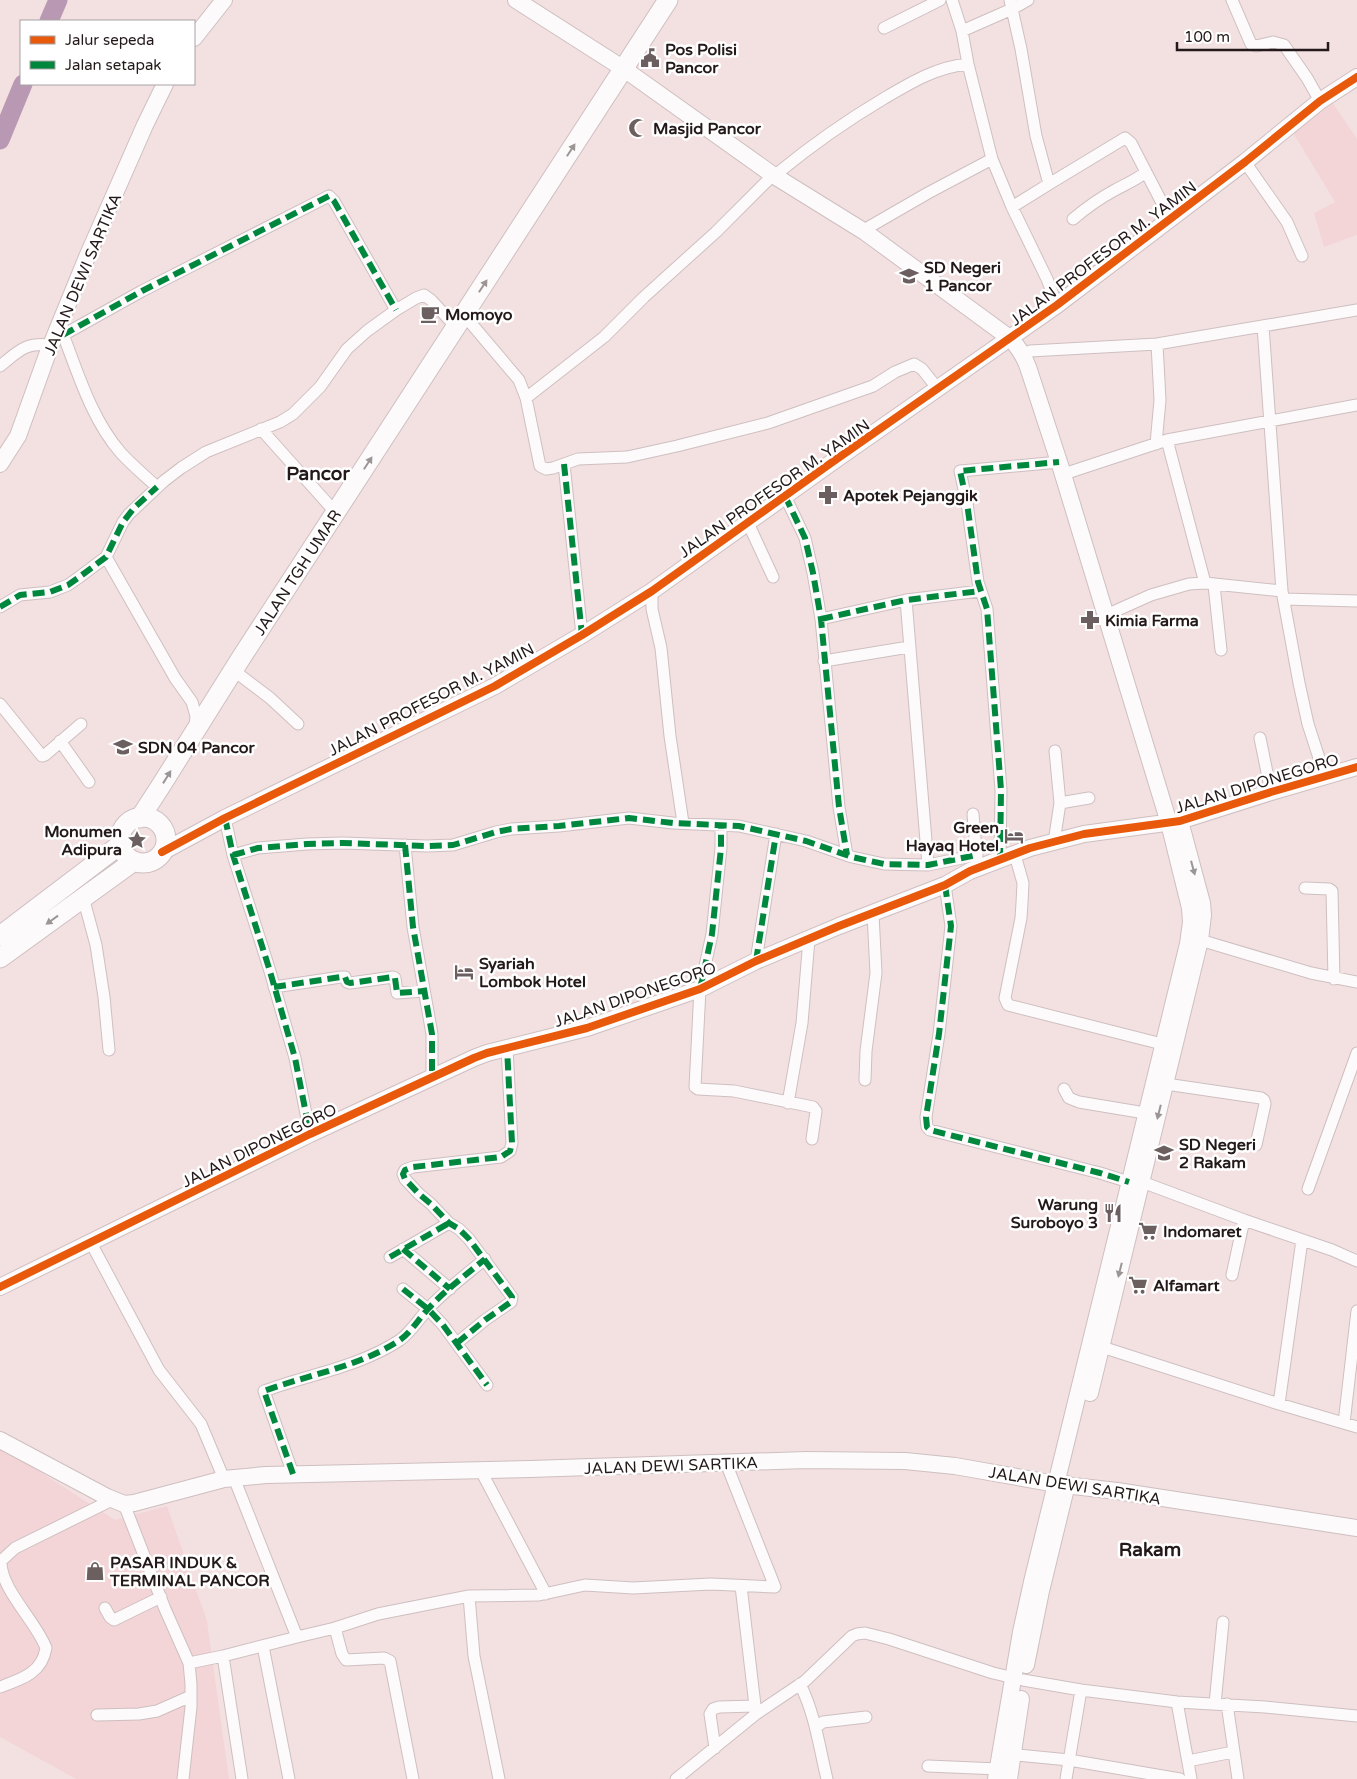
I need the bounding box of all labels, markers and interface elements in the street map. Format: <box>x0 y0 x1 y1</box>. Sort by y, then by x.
legend <box>20 20 195 85</box>
scale bar <box>1177 20 1328 52</box>
text: 100 m <box>1184 28 1230 46</box>
text: Jalur sepeda <box>65 31 154 49</box>
place label: Pos Polisi Pancor <box>665 40 737 78</box>
public building icon: Pos Polisi Pancor <box>639 47 661 69</box>
text: Jalan setapak <box>65 56 162 74</box>
mosque icon: Masjid Pancor <box>627 117 649 139</box>
place label: Masjid Pancor <box>653 119 762 139</box>
one-way arrow <box>566 143 576 157</box>
street label: JALAN PROFESOR M. YAMIN <box>1006 177 1201 331</box>
street label: JALAN DEWI SARTIKA <box>40 190 126 358</box>
place label: SD Negeri 1 Pancor <box>924 258 1001 296</box>
school or university icon: SD Negeri 1 Pancor <box>898 265 920 287</box>
one-way arrow <box>478 280 487 293</box>
cafe icon: Momoyo <box>419 303 441 325</box>
place label: Momoyo <box>445 305 513 325</box>
street label: JALAN PROFESOR M. YAMIN <box>675 415 874 563</box>
one-way arrow <box>363 457 372 470</box>
district label: Pancor <box>286 463 350 485</box>
pharmacy icon: Apotek Pejanggik <box>817 484 839 506</box>
place label: Apotek Pejanggik <box>843 486 978 506</box>
street label: JALAN TGH UMAR <box>250 506 346 639</box>
pharmacy icon: Kimia Farma <box>1079 609 1101 631</box>
place label: Kimia Farma <box>1105 611 1199 631</box>
street label: JALAN PROFESOR M. YAMIN <box>325 639 538 761</box>
school or university icon: SDN 04 Pancor <box>112 736 134 758</box>
place label: SDN 04 Pancor <box>138 738 255 758</box>
street label: JALAN DIPONEGORO <box>1173 750 1342 818</box>
one-way arrow <box>162 771 171 784</box>
place label: Green Hayaq Hotel <box>906 818 999 856</box>
place label: Monumen Adipura <box>44 822 122 860</box>
hotel icon: Green Hayaq Hotel <box>1003 825 1025 847</box>
place icon: Monumen Adipura <box>126 829 148 851</box>
one-way arrow <box>1190 861 1198 876</box>
one-way arrow <box>45 915 59 925</box>
place label: Syariah Lombok Hotel <box>479 954 586 992</box>
street label: JALAN DIPONEGORO <box>552 958 719 1032</box>
hotel icon: Syariah Lombok Hotel <box>453 961 475 983</box>
street label: JALAN DIPONEGORO <box>179 1100 340 1192</box>
one-way arrow <box>1155 1104 1163 1119</box>
place label: SD Negeri 2 Rakam <box>1179 1135 1256 1173</box>
school or university icon: SD Negeri 2 Rakam <box>1153 1142 1175 1164</box>
place label: Warung Suroboyo 3 <box>1011 1195 1098 1233</box>
restaurant icon: Warung Suroboyo 3 <box>1102 1202 1124 1224</box>
supermarket icon: Indomaret <box>1137 1220 1159 1242</box>
place label: Indomaret <box>1163 1222 1243 1242</box>
one-way arrow <box>1116 1262 1124 1277</box>
supermarket icon: Alfamart <box>1127 1274 1149 1296</box>
place label: Alfamart <box>1153 1276 1220 1296</box>
street label: JALAN DEWI SARTIKA <box>584 1453 758 1479</box>
street label: JALAN DEWI SARTIKA <box>987 1462 1162 1509</box>
district label: Rakam <box>1119 1539 1181 1561</box>
place label: PASAR INDUK & TERMINAL PANCOR <box>109 1553 270 1591</box>
shop icon: PASAR INDUK & TERMINAL PANCOR <box>84 1560 106 1582</box>

